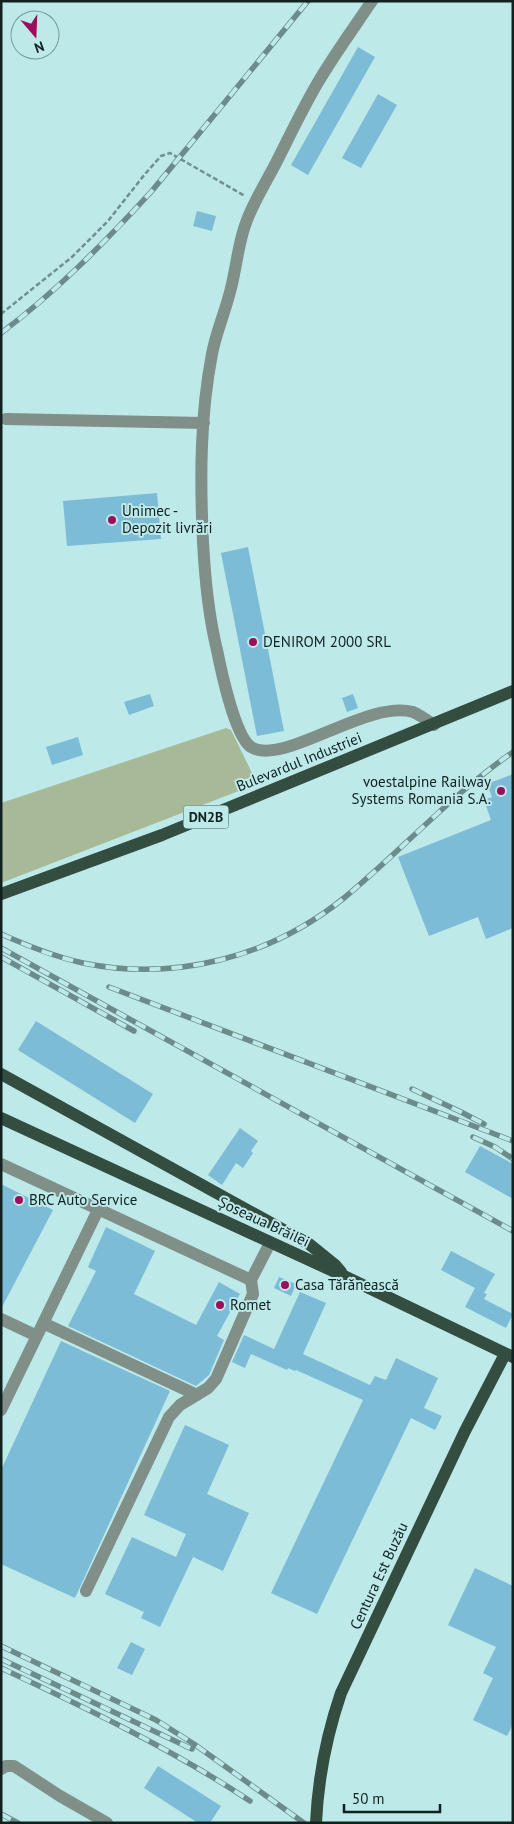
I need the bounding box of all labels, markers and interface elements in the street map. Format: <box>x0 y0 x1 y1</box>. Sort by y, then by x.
north arrow <box>10 10 60 60</box>
text: N <box>32 37 47 57</box>
place label: Unimec - Depozit livrări <box>122 501 212 537</box>
marker: Unimec - Depozit livrări <box>106 514 118 526</box>
place label: DENIROM 2000 SRL <box>263 632 391 651</box>
marker: DENIROM 2000 SRL <box>247 636 259 648</box>
street label: Bulevardul Industriei <box>233 728 364 795</box>
place label: voestalpine Railway Systems Romania S.A. <box>352 772 491 808</box>
marker: voestalpine Railway Systems Romania S.A. <box>495 785 507 797</box>
road number: DN2B <box>184 806 228 829</box>
place label: BRC Auto Service <box>29 1190 137 1209</box>
street label: Șoseaua Brăilei <box>216 1192 313 1251</box>
marker: BRC Auto Service <box>13 1194 25 1206</box>
place label: Casa Tărănească <box>295 1275 399 1294</box>
marker: Casa Tărănească <box>279 1279 291 1291</box>
place label: Romet <box>230 1295 271 1314</box>
marker: Romet <box>214 1299 226 1311</box>
street label: Centura Est Buzău <box>345 1519 412 1632</box>
scale bar <box>344 1782 440 1814</box>
text: 50 m <box>352 1789 385 1808</box>

